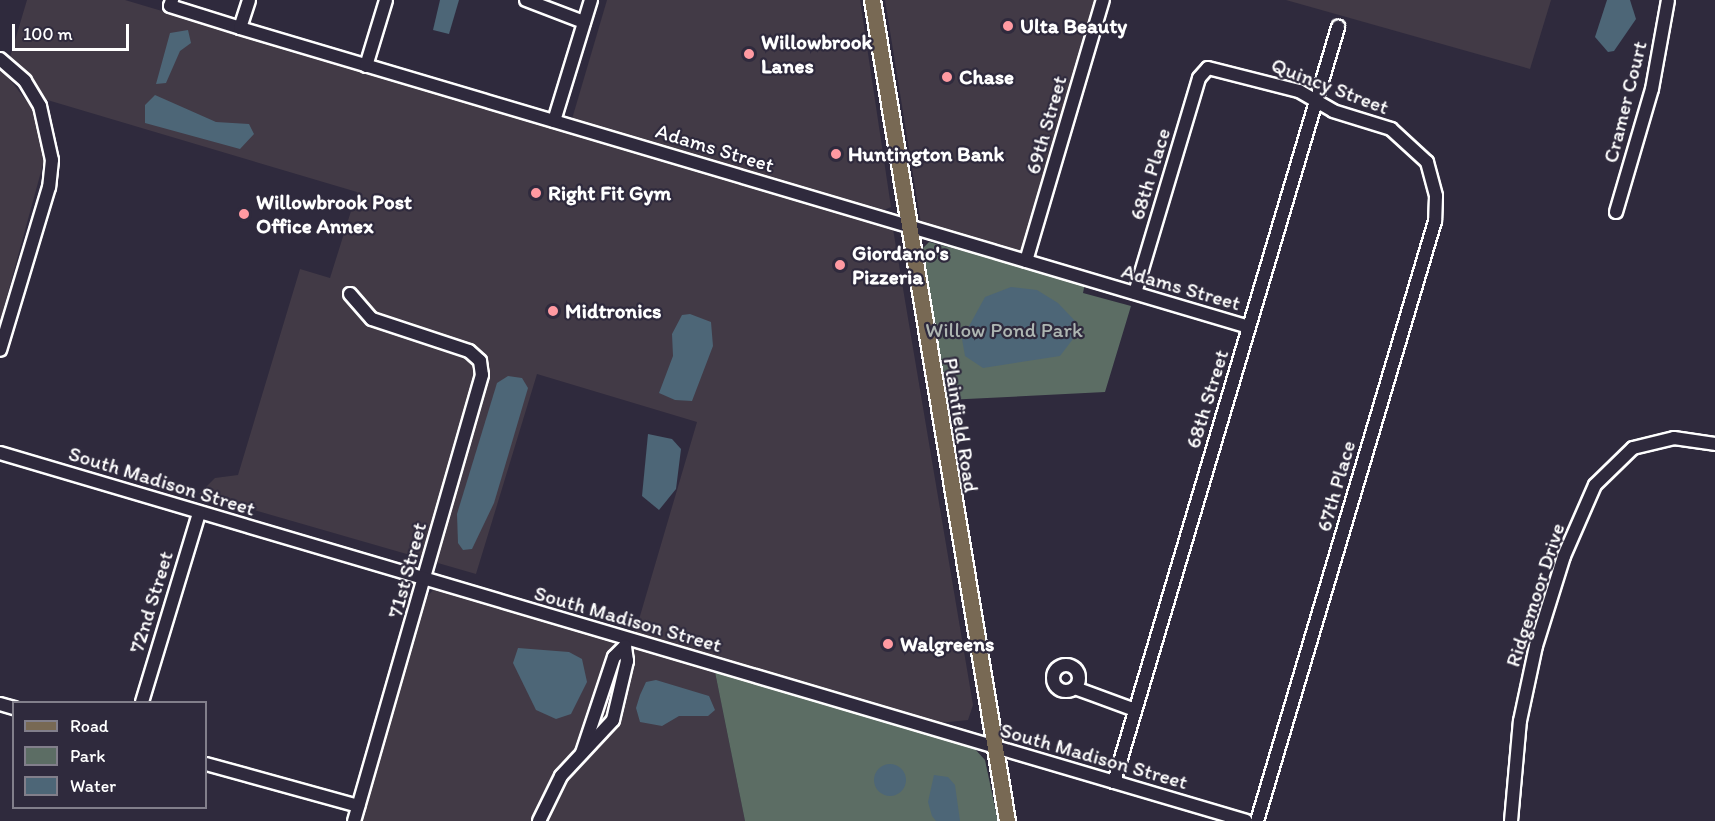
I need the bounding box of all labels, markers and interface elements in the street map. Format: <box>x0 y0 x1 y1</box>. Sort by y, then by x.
scale bar <box>15 12 132 50</box>
place label: Ulta Beauty <box>1020 13 1127 39</box>
marker: Ulta Beauty <box>1001 19 1015 33</box>
text: 100 m <box>23 23 73 45</box>
place label: Willowbrook Lanes <box>761 29 872 79</box>
street label: Cramer Court <box>1598 39 1652 165</box>
marker: Willowbrook Lanes <box>742 47 756 61</box>
street label: Quincy Street <box>1268 52 1392 120</box>
place label: Chase <box>959 64 1014 90</box>
marker: Chase <box>940 70 954 84</box>
street label: 69th Street <box>1020 73 1072 177</box>
street label: Adams Street <box>653 118 777 178</box>
street label: 68th Place <box>1124 125 1176 223</box>
place label: Huntington Bank <box>848 141 1004 167</box>
marker: Huntington Bank <box>829 147 843 161</box>
place label: Right Fit Gym <box>548 180 670 206</box>
marker: Right Fit Gym <box>529 186 543 200</box>
place label: Willowbrook Post Office Annex <box>256 189 411 239</box>
marker: Willowbrook Post Office Annex <box>237 207 251 221</box>
place label: Giordano's Pizzeria <box>852 240 949 290</box>
marker: Giordano's Pizzeria <box>833 258 847 272</box>
street label: Adams Street <box>1119 258 1243 316</box>
place label: Midtronics <box>565 298 662 324</box>
marker: Midtronics <box>546 304 560 318</box>
park label: Willow Pond Park <box>926 317 1082 343</box>
street label: 68th Street <box>1180 347 1234 451</box>
street label: Plainfield Road <box>938 356 984 494</box>
street label: 67th Place <box>1311 438 1361 534</box>
street label: South Madison Street <box>66 441 258 521</box>
street label: 71st Street <box>382 520 432 620</box>
street label: Ridgemoor Drive <box>1500 520 1570 670</box>
street label: 72nd Street <box>124 548 178 656</box>
street label: South Madison Street <box>531 580 725 658</box>
place label: Walgreens <box>900 631 994 657</box>
marker: Walgreens <box>881 637 895 651</box>
legend <box>12 701 207 809</box>
text: Road <box>70 715 109 737</box>
street label: South Madison Street <box>997 717 1191 795</box>
text: Park <box>70 745 105 767</box>
text: Water <box>70 775 116 797</box>

